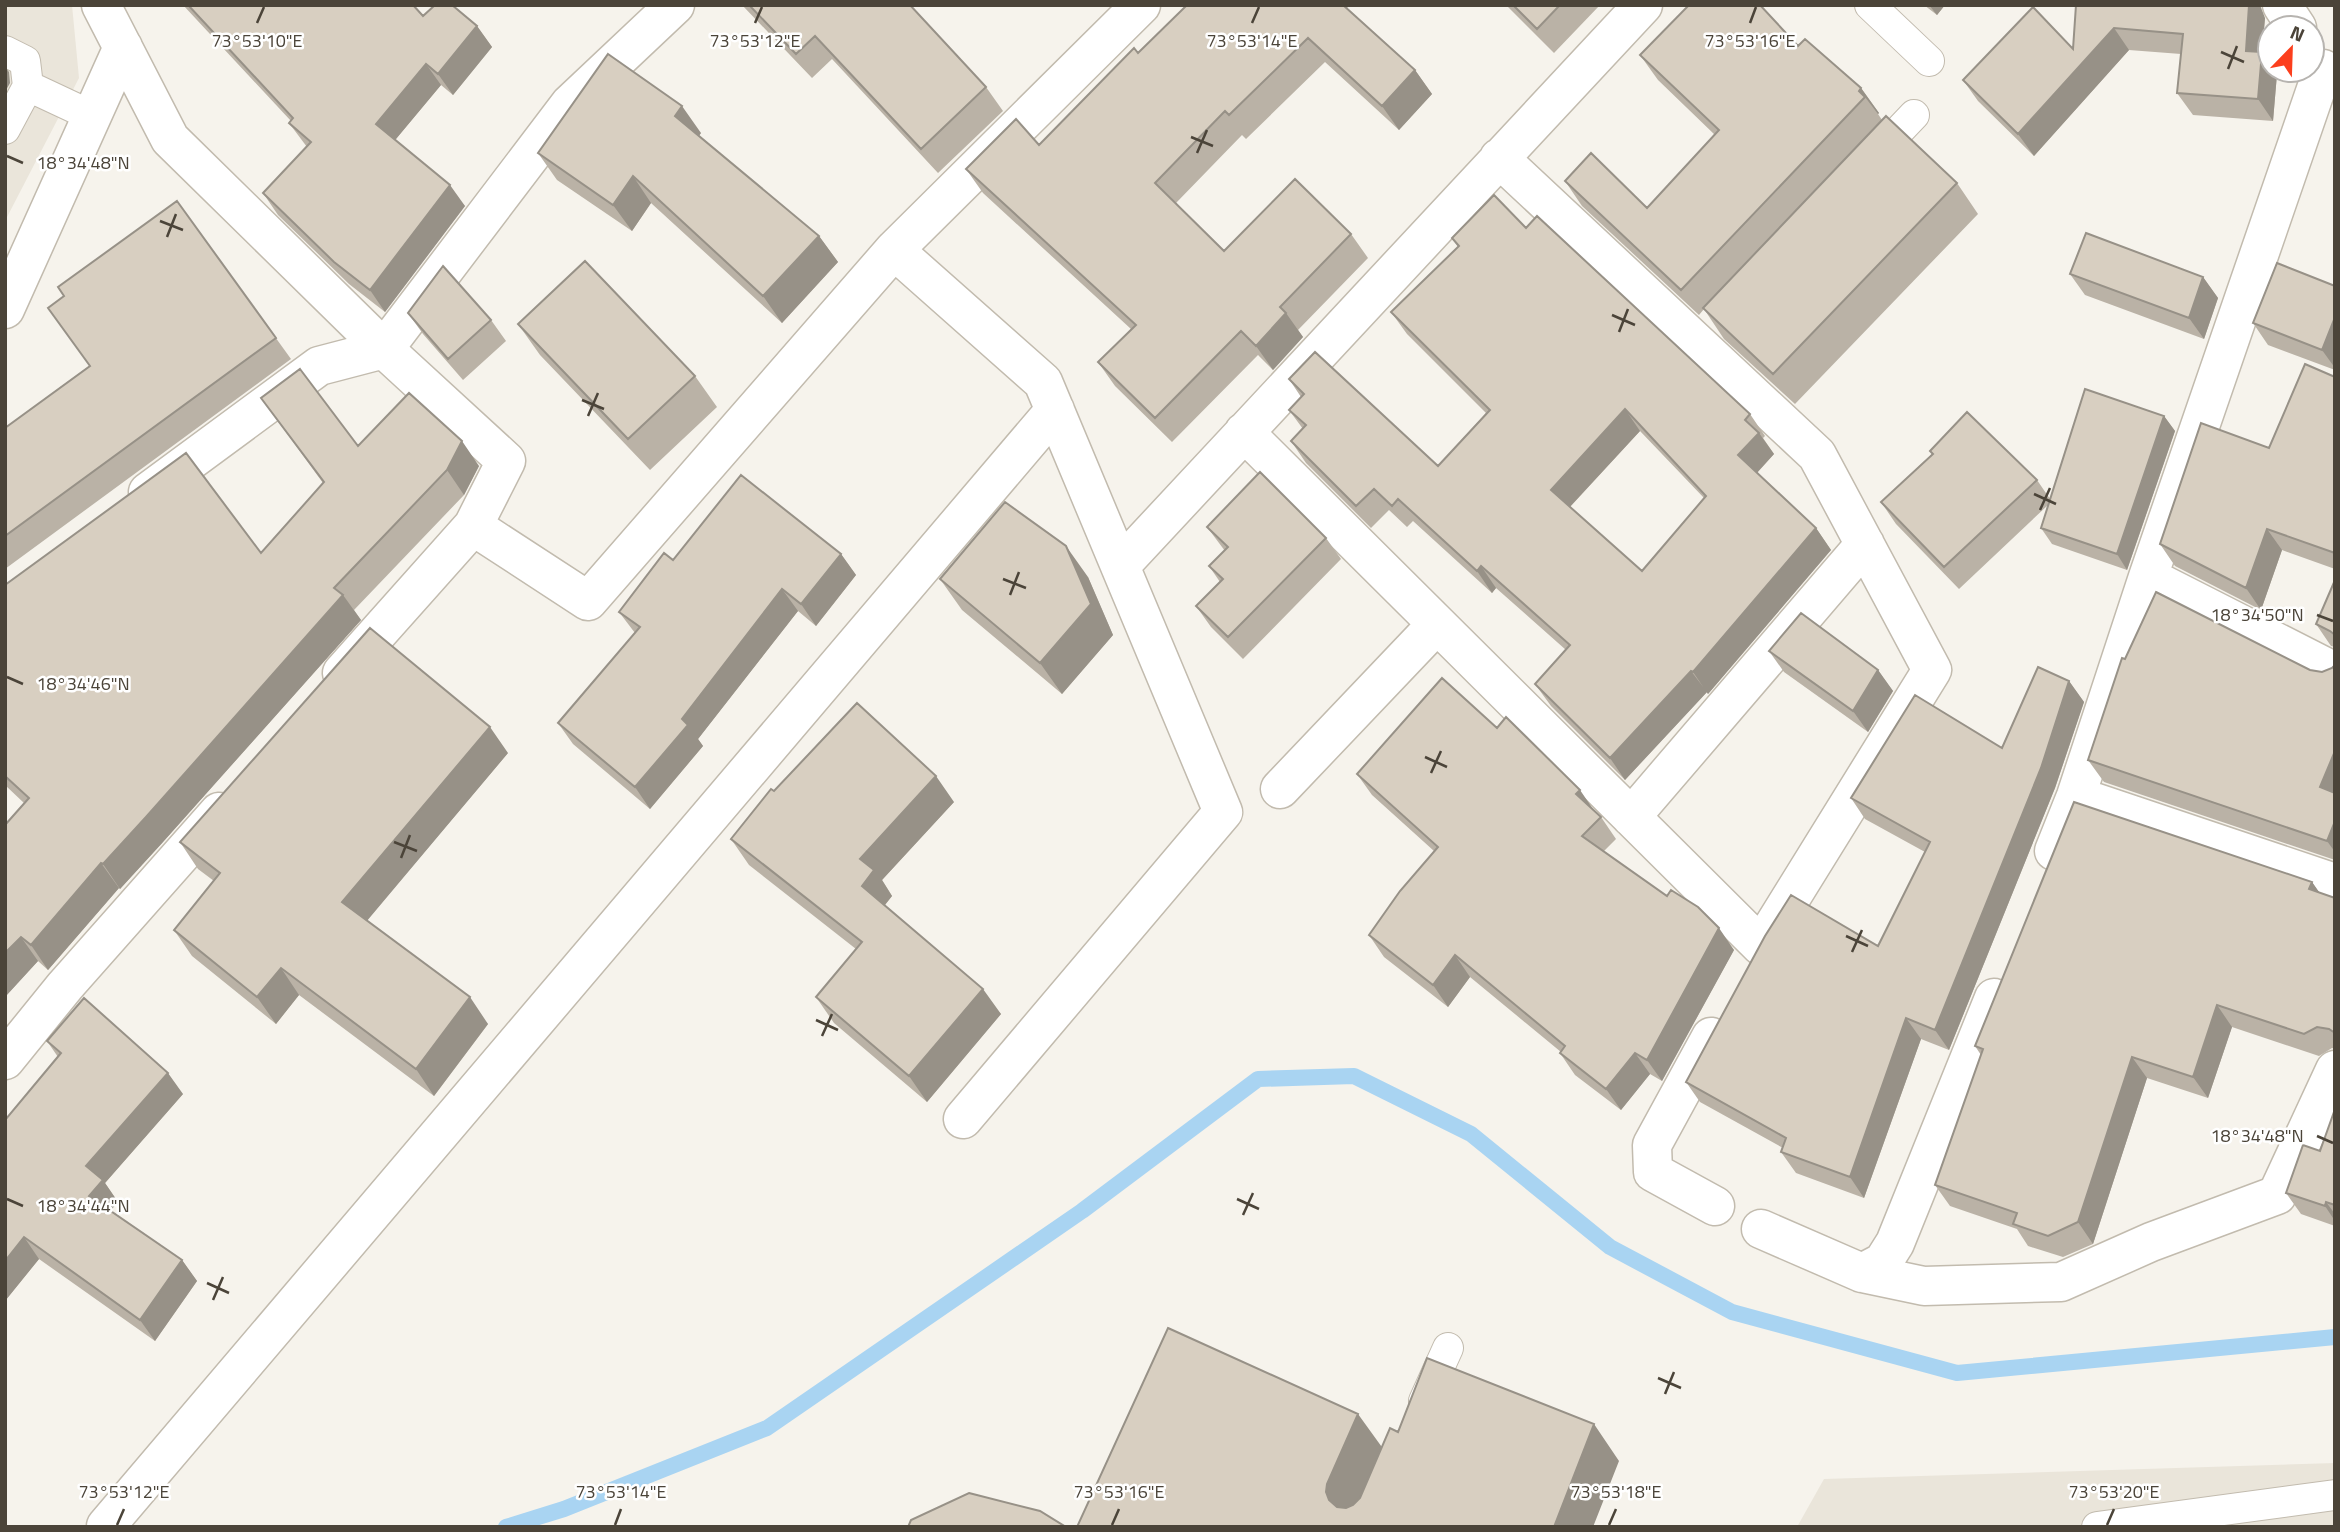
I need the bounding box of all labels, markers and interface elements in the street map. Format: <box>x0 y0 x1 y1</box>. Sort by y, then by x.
north arrow <box>2256 14 2326 84</box>
text: N <box>2286 17 2310 49</box>
text: 73°53'10"E <box>212 27 303 54</box>
text: 73°53'12"E <box>710 27 801 54</box>
text: 73°53'14"E <box>1207 27 1298 54</box>
text: 73°53'16"E <box>1705 27 1796 54</box>
text: 18°34'48"N <box>36 149 130 176</box>
text: 18°34'50"N <box>2210 601 2304 628</box>
text: 18°34'46"N <box>36 670 130 697</box>
text: 18°34'48"N <box>2210 1122 2304 1149</box>
text: 18°34'44"N <box>36 1192 130 1219</box>
text: 73°53'12"E <box>79 1478 170 1505</box>
text: 73°53'14"E <box>576 1478 667 1505</box>
text: 73°53'16"E <box>1074 1478 1165 1505</box>
text: 73°53'18"E <box>1571 1478 1662 1505</box>
text: 73°53'20"E <box>2069 1478 2160 1505</box>

